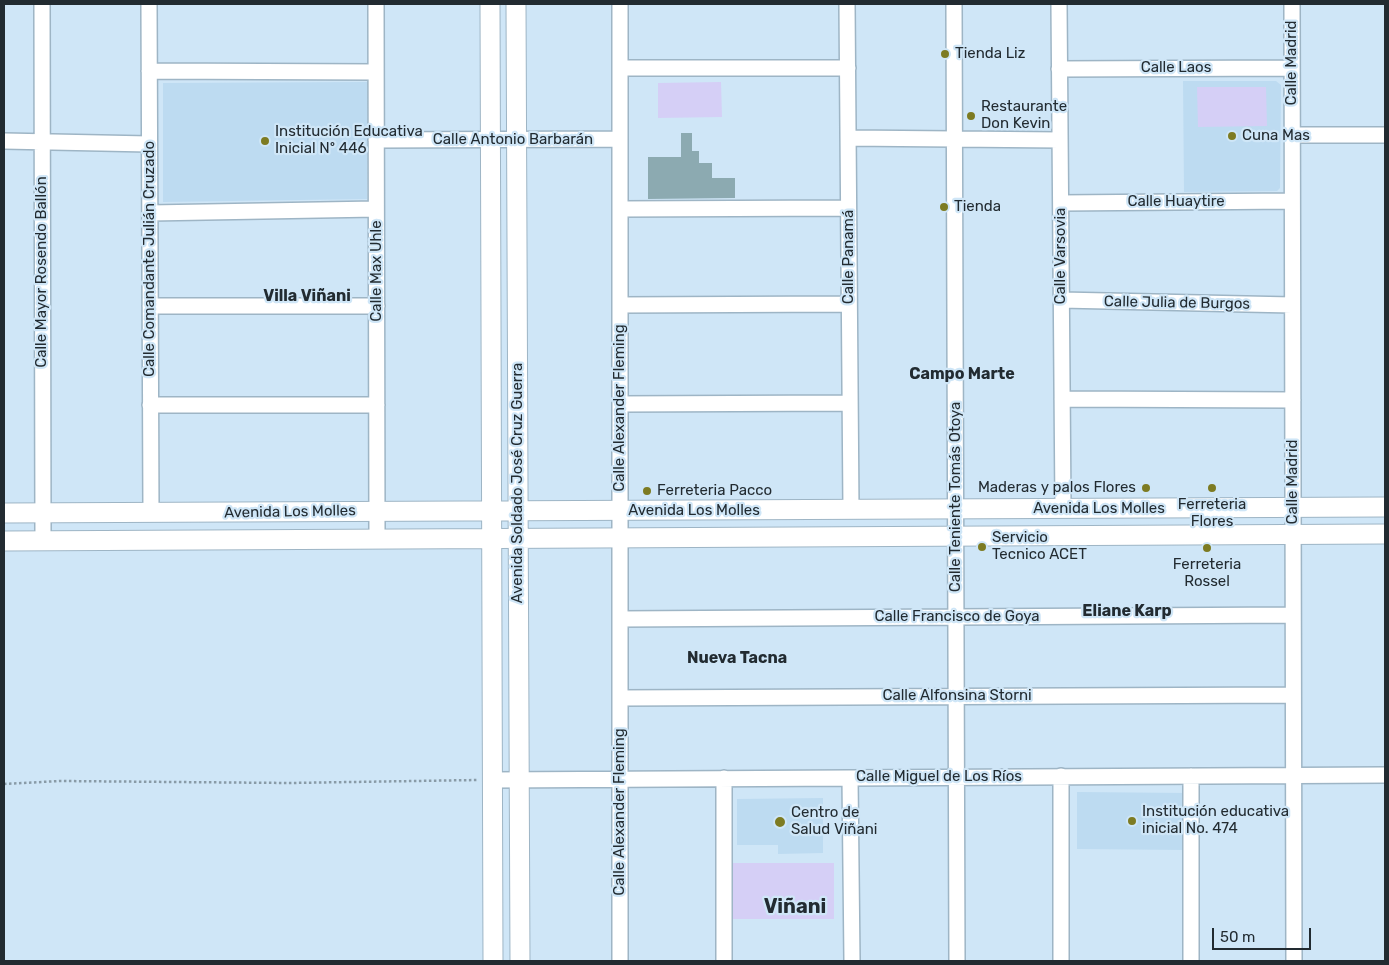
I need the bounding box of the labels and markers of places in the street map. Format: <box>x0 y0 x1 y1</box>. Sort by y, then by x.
place label: Tienda Liz <box>955 45 1025 63</box>
marker: Tienda Liz <box>939 48 951 60</box>
place label: Restaurante Don Kevin <box>981 98 1067 133</box>
marker: Restaurante Don Kevin <box>965 110 977 122</box>
place label: Institución Educativa Inicial Nº 446 <box>275 123 423 158</box>
place label: Cuna Mas <box>1242 127 1310 145</box>
marker: Cuna Mas <box>1226 130 1238 142</box>
marker: Institución Educativa Inicial Nº 446 <box>259 135 271 147</box>
place label: Tienda <box>954 198 1001 216</box>
marker: Tienda <box>938 201 950 213</box>
place label: Maderas y palos Flores <box>978 479 1136 497</box>
place label: Ferreteria Pacco <box>657 482 772 500</box>
marker: Maderas y palos Flores <box>1140 482 1152 494</box>
marker: Ferreteria Flores <box>1206 482 1218 494</box>
marker: Ferreteria Pacco <box>641 485 653 497</box>
place label: Ferreteria Flores <box>1178 496 1246 531</box>
place label: Servicio Tecnico ACET <box>992 529 1087 564</box>
marker: Servicio Tecnico ACET <box>976 541 988 553</box>
marker: Ferreteria Rossel <box>1201 542 1213 554</box>
place label: Ferreteria Rossel <box>1173 556 1241 591</box>
place label: Institución educativa inicial No. 474 <box>1142 803 1289 838</box>
place label: Centro de Salud Viñani <box>791 804 877 839</box>
marker: Centro de Salud Viñani <box>773 815 787 829</box>
marker: Institución educativa inicial No. 474 <box>1126 815 1138 827</box>

